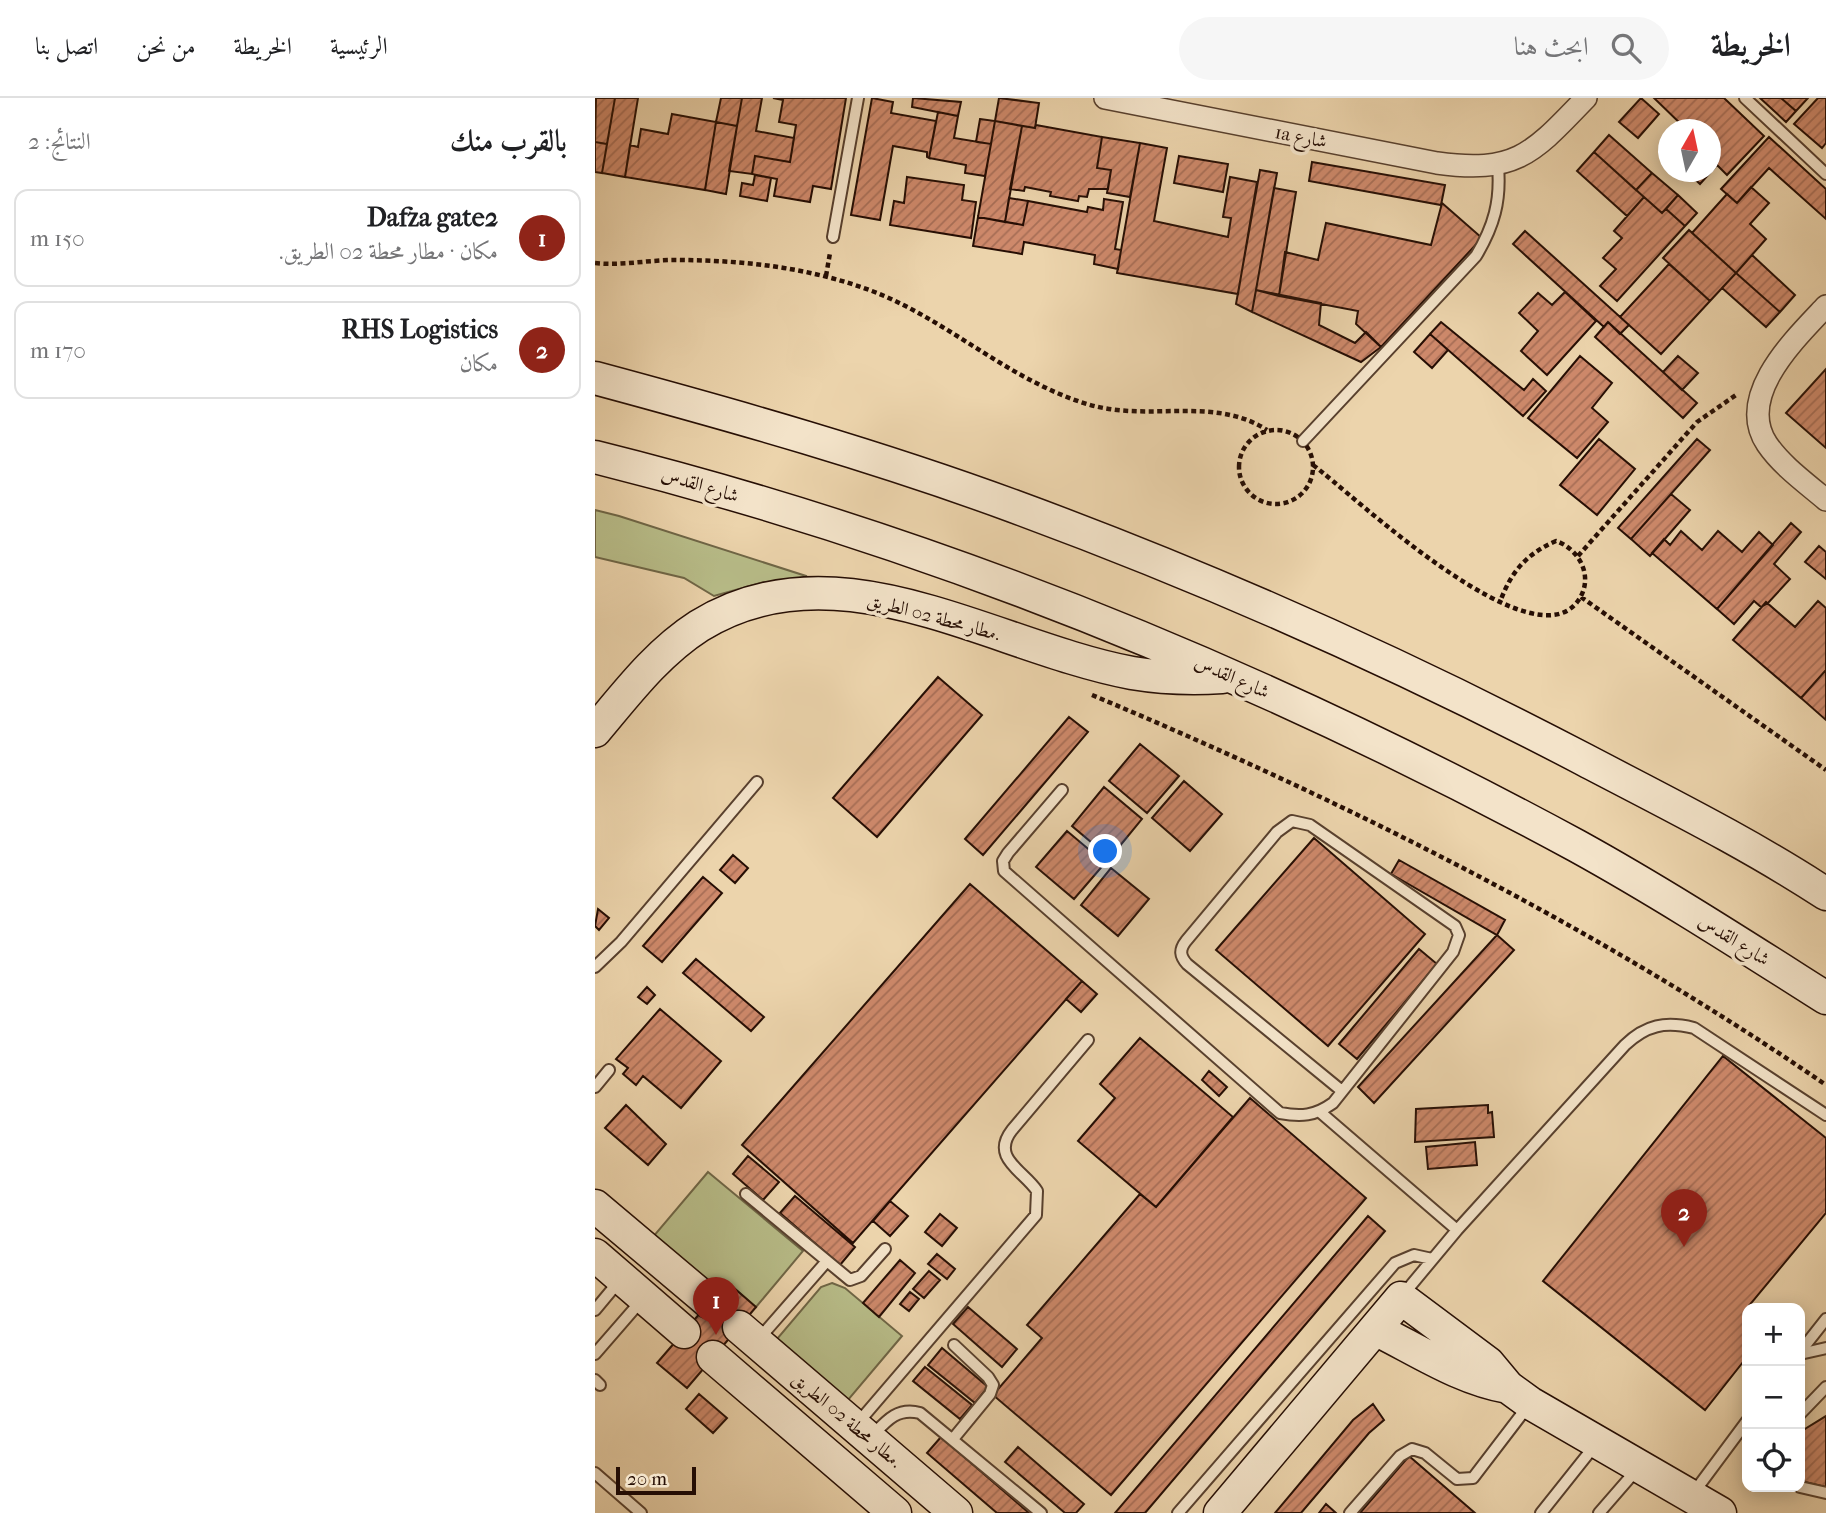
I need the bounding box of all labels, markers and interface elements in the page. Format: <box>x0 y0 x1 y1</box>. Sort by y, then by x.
search box <box>1179 17 1669 80</box>
text: الخريطة <box>1711 26 1791 65</box>
icon: search <box>1607 29 1645 67</box>
text: ابحث هنا <box>1514 31 1589 62</box>
text: اتصل بنا <box>35 32 98 60</box>
text: من نحن <box>136 32 196 60</box>
text: الخريطة <box>234 32 292 60</box>
text: الرئيسية <box>330 32 388 60</box>
north arrow <box>1658 119 1721 182</box>
street label: 1a شارع <box>1272 121 1329 157</box>
text: بالقرب منك <box>450 124 567 159</box>
text: النتائج: 2 <box>28 128 91 155</box>
text: Dafza gate2 <box>367 202 498 233</box>
text: 150 m <box>30 225 85 252</box>
text: 1 <box>538 225 546 252</box>
text: مكان · مطار محطة 02 الطريق. <box>279 238 498 265</box>
text: RHS Logistics <box>341 314 498 345</box>
text: 170 m <box>30 337 86 364</box>
text: 2 <box>536 337 548 364</box>
text: مكان <box>459 350 498 377</box>
street label: شارع القدس <box>658 463 741 511</box>
street label: مطار محطة 02 الطريق. <box>865 589 1003 646</box>
street label: شارع القدس <box>1190 651 1273 707</box>
your location <box>1088 834 1122 868</box>
street label: شارع القدس <box>1692 910 1774 974</box>
pin: 2 <box>1661 1189 1707 1247</box>
pin: 1 <box>693 1277 739 1335</box>
map controls <box>1742 1303 1805 1492</box>
button: + <box>1742 1303 1805 1366</box>
button: − <box>1742 1366 1805 1429</box>
street label: مطار محطة 02 الطريق. <box>787 1368 907 1473</box>
button: locate <box>1742 1429 1805 1492</box>
scale bar <box>616 1464 697 1496</box>
text: 20 m <box>627 1468 667 1490</box>

